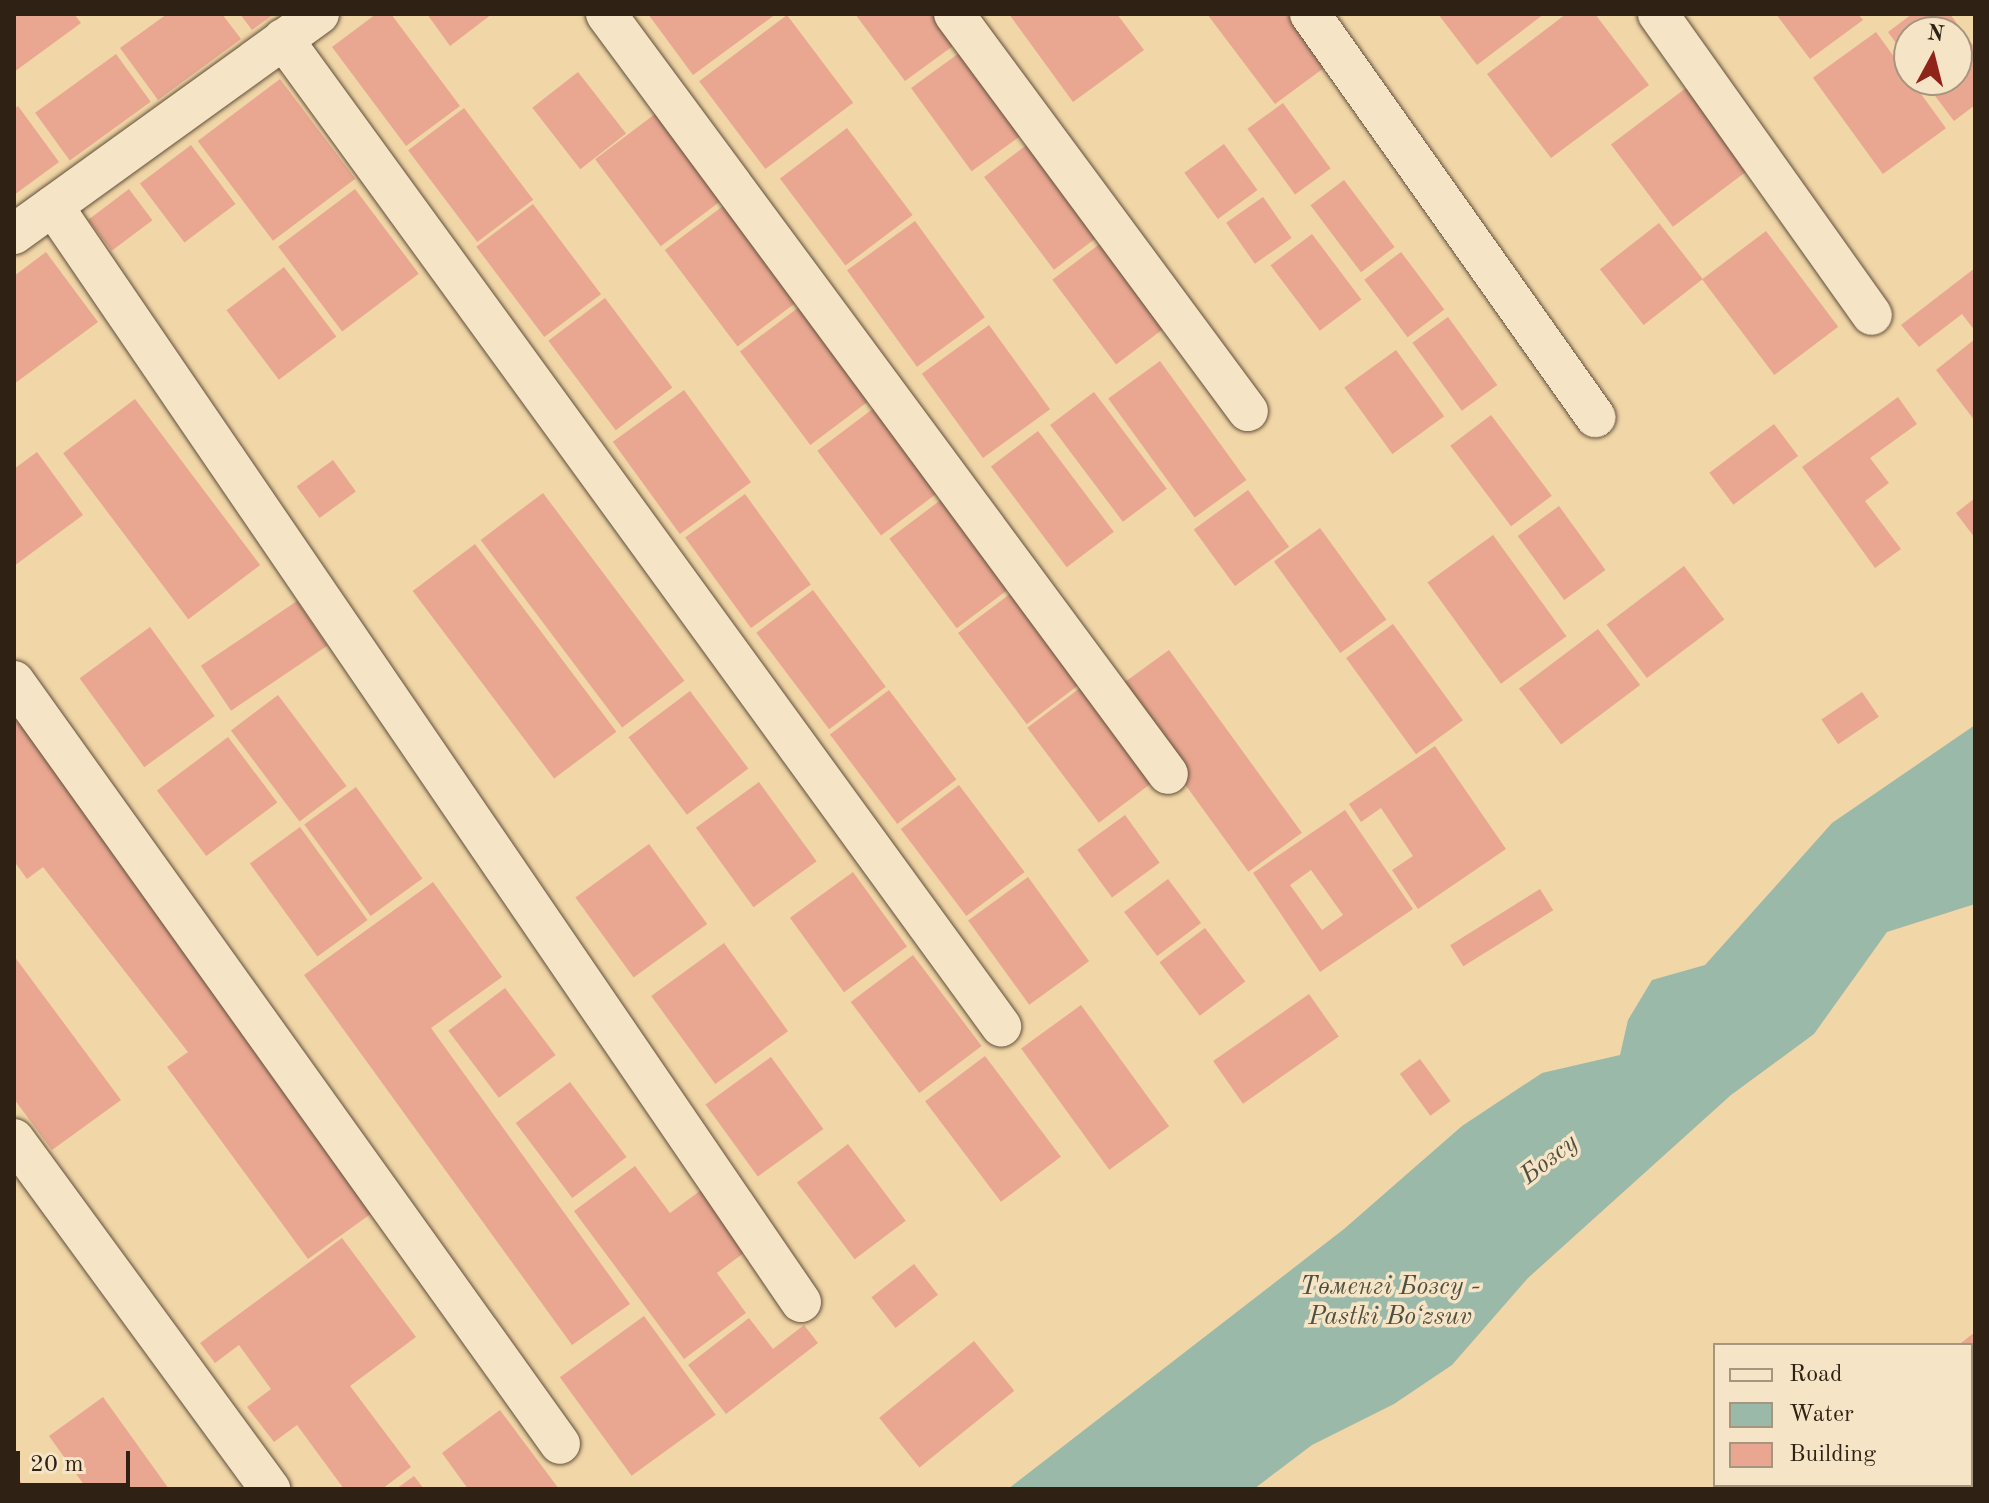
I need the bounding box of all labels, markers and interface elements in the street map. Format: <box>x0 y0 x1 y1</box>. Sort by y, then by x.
north arrow <box>1893 16 1973 96</box>
text: N <box>1926 22 1945 46</box>
water label: Бозсу <box>1515 1128 1585 1192</box>
water label: Төменгі Бозсу - Pastki Boʻzsuv <box>1300 1272 1480 1334</box>
legend <box>1713 1343 1973 1487</box>
text: Road <box>1789 1363 1842 1387</box>
text: Water <box>1789 1403 1854 1427</box>
scale bar <box>20 1435 134 1485</box>
text: Building <box>1789 1443 1876 1467</box>
text: 20 m <box>30 1453 84 1477</box>

